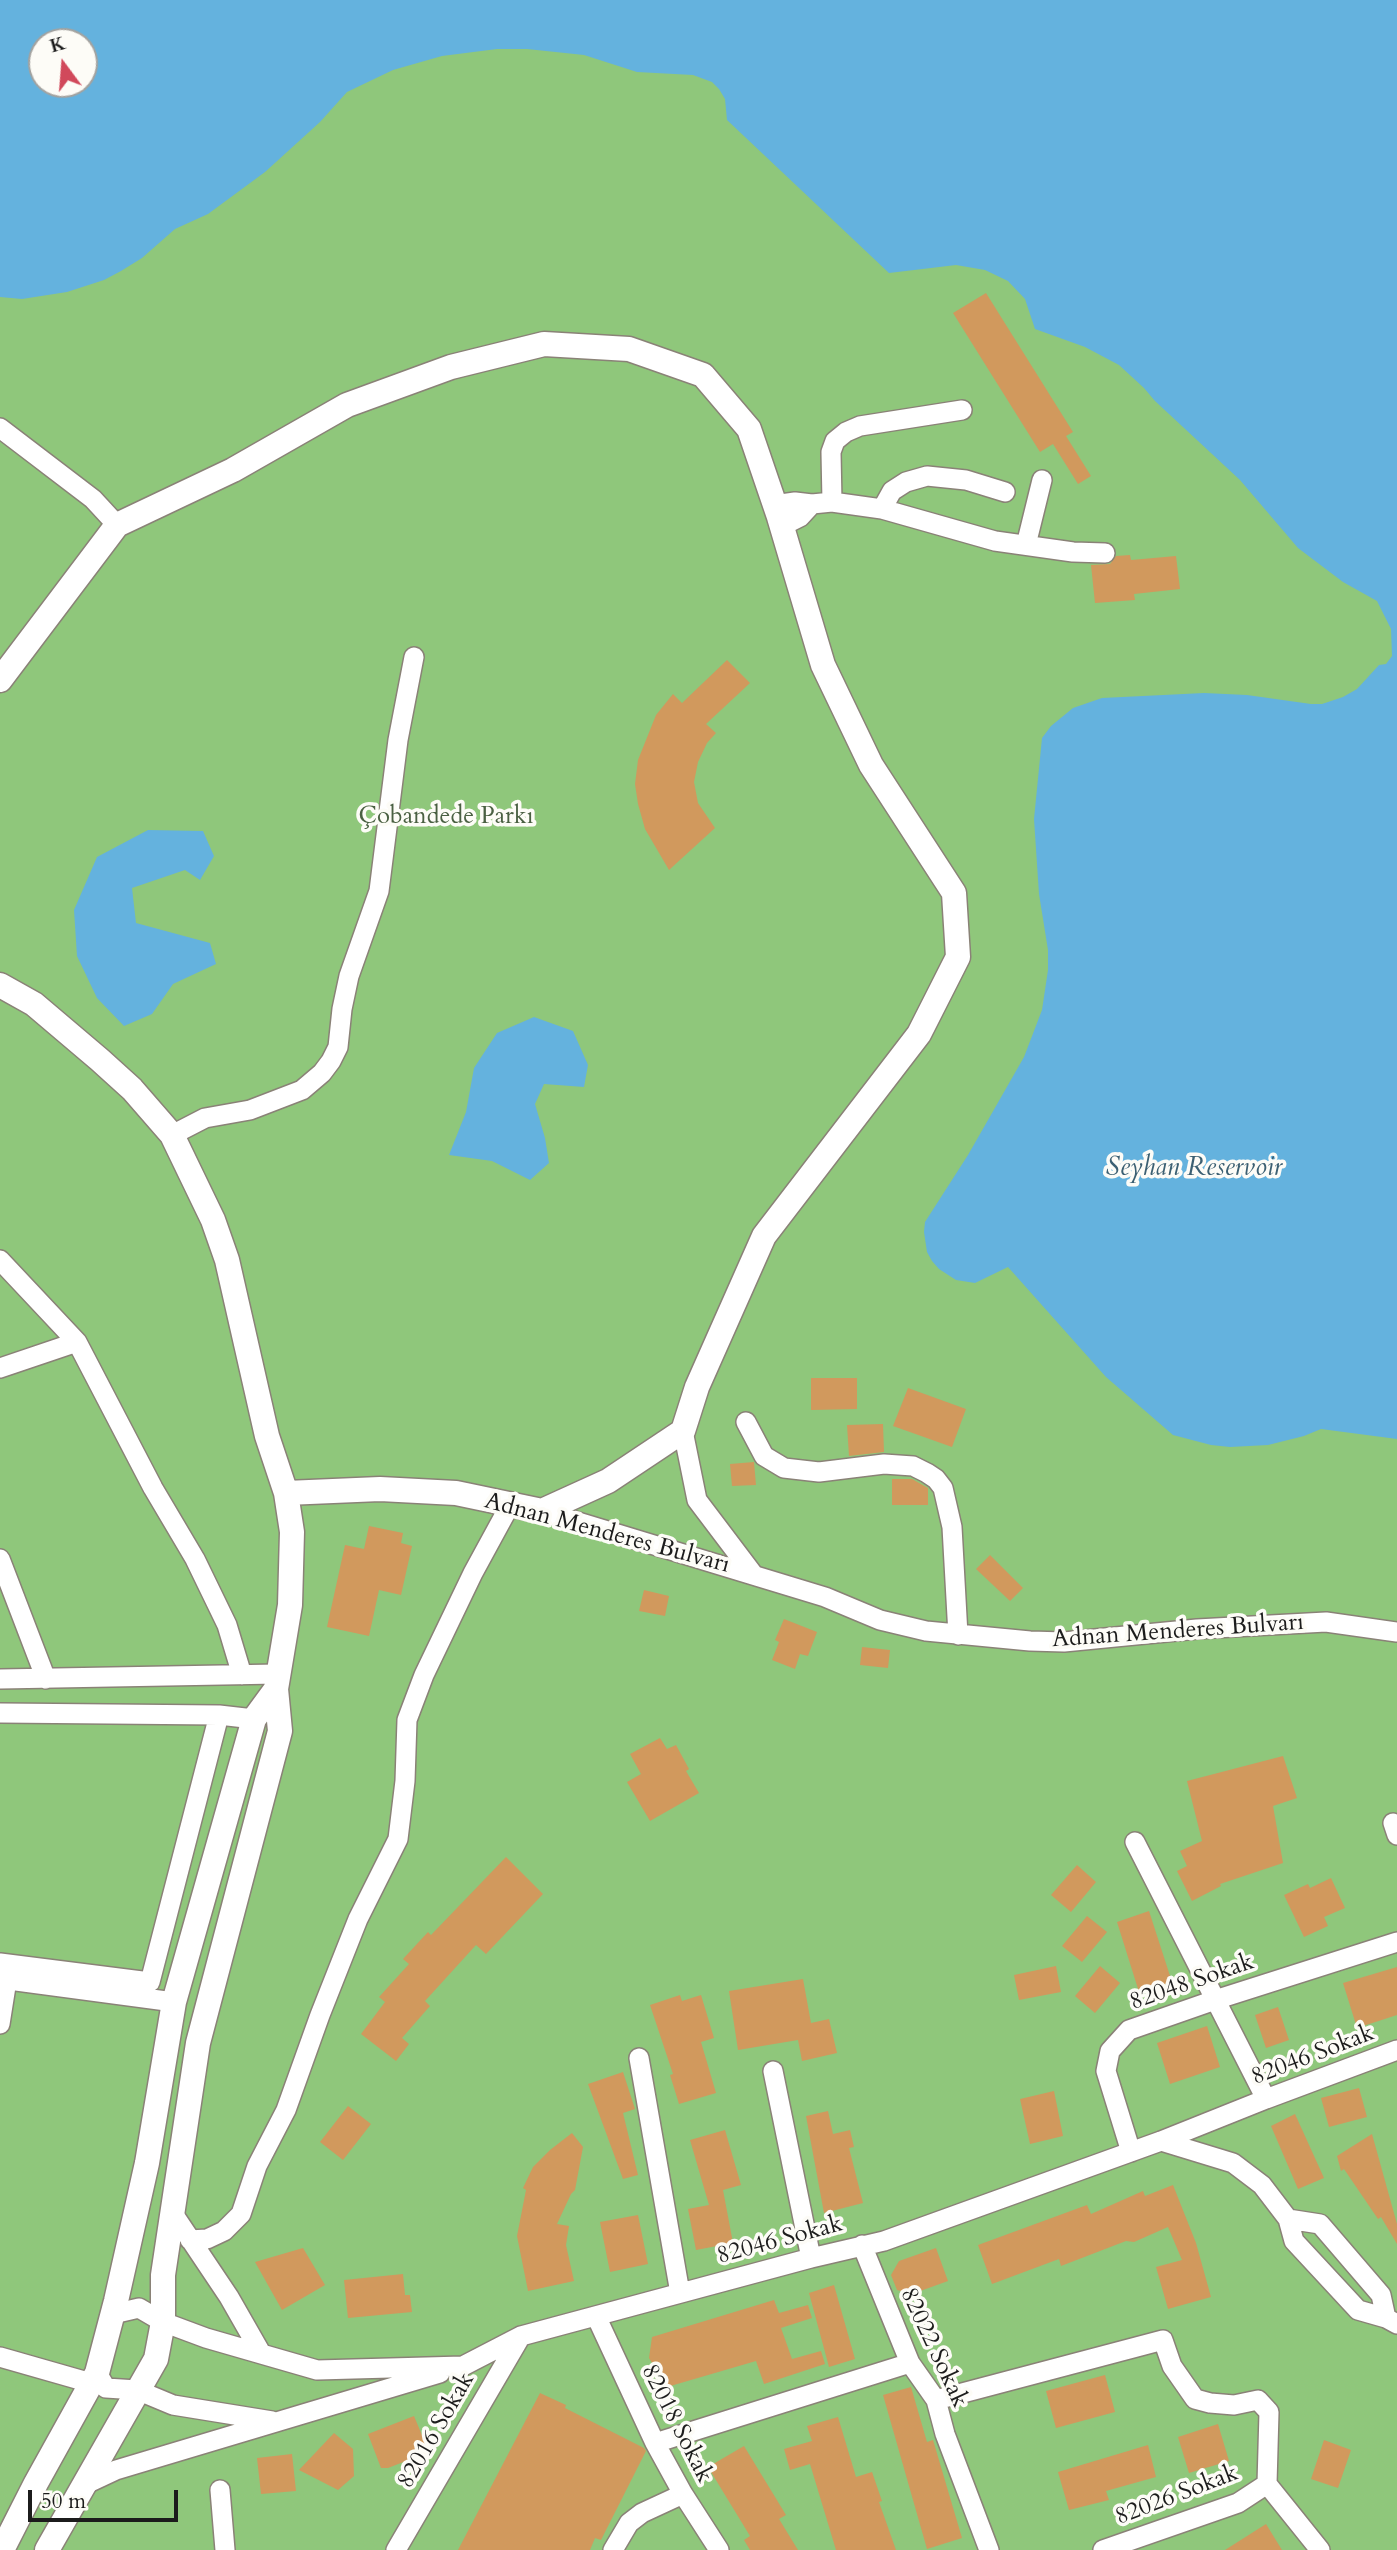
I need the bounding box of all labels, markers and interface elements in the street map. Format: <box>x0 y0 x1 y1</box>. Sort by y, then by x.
north arrow <box>28 28 98 98</box>
text: K <box>47 30 69 59</box>
park label: Çobandede Parkı <box>359 803 533 831</box>
water label: Seyhan Reservoir <box>1106 1153 1282 1185</box>
street label: Adnan Menderes Bulvarı <box>481 1487 733 1581</box>
street label: Adnan Menderes Bulvarı <box>1051 1609 1305 1655</box>
street label: 82048 Sokak <box>1126 1948 1258 2018</box>
street label: 82046 Sokak <box>1248 2019 1378 2093</box>
street label: 82046 Sokak <box>714 2210 846 2272</box>
street label: 82022 Sokak <box>893 2283 973 2413</box>
street label: 82018 Sokak <box>634 2360 718 2488</box>
street label: 82016 Sokak <box>392 2368 482 2494</box>
street label: 82026 Sokak <box>1112 2459 1242 2533</box>
scale bar <box>32 2476 182 2520</box>
text: 50 m <box>41 2487 86 2516</box>

